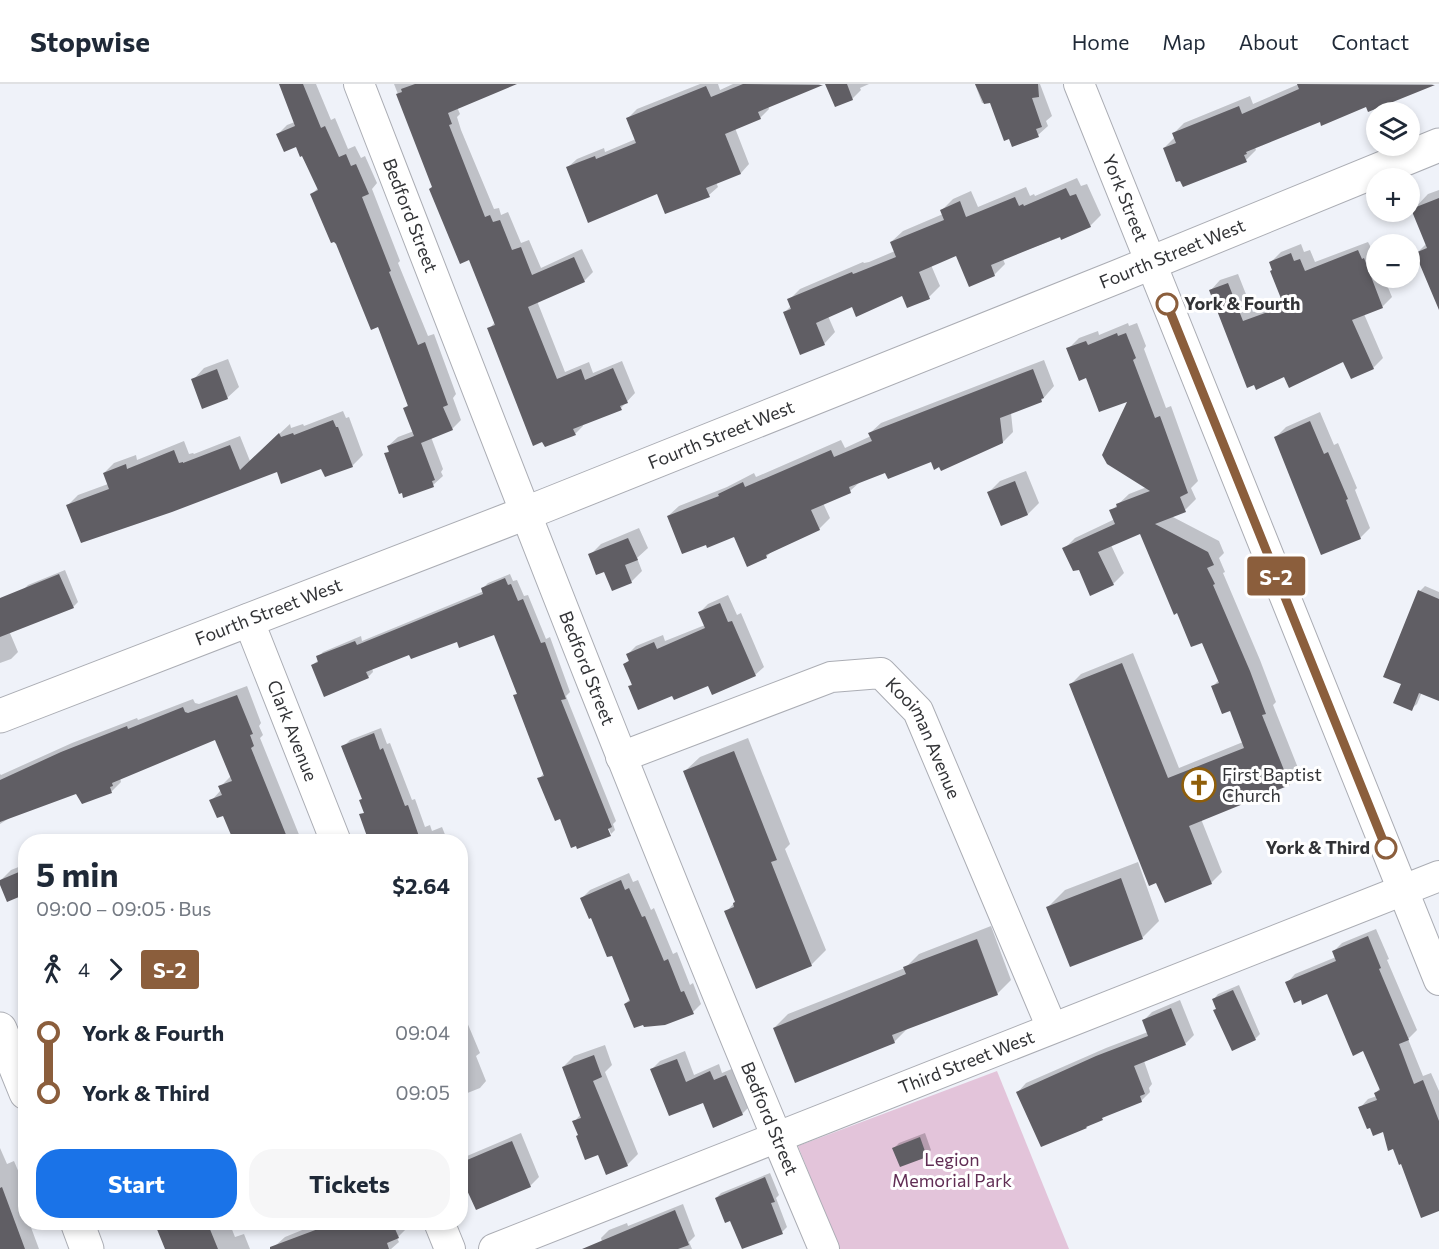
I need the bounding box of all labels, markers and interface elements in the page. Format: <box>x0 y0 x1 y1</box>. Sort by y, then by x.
text: Stopwise <box>30 24 150 58</box>
text: Home <box>1072 29 1129 54</box>
text: Map <box>1162 29 1206 54</box>
text: About <box>1239 29 1298 54</box>
text: Contact <box>1331 29 1409 54</box>
map controls <box>1366 102 1420 288</box>
button: layers <box>1366 102 1420 156</box>
street label: York Street <box>1098 151 1153 245</box>
street label: Bedford Street <box>379 155 443 275</box>
button: + <box>1366 168 1420 222</box>
street label: Fourth Street West <box>1096 214 1248 293</box>
button: − <box>1366 234 1420 288</box>
place label: York & Fourth <box>1184 292 1300 314</box>
marker: York & Fourth <box>1156 293 1178 315</box>
street label: Fourth Street West <box>644 395 797 473</box>
line badge: S-2 <box>1242 556 1310 596</box>
text: S-2 <box>1259 564 1293 589</box>
street label: Fourth Street West <box>192 573 345 650</box>
street label: Bedford Street <box>555 608 620 728</box>
street label: Kooiman Avenue <box>881 672 966 802</box>
street label: Clark Avenue <box>263 677 323 784</box>
place label: First Baptist Church <box>1222 763 1322 806</box>
church icon: First Baptist Church <box>1181 767 1217 803</box>
place label: York & Third <box>1266 836 1370 858</box>
marker: York & Third <box>1375 837 1397 859</box>
text: 5 min <box>36 853 119 894</box>
text: $2.64 <box>392 872 450 899</box>
text: 09:00 – 09:05 · Bus <box>36 896 211 920</box>
icon: walk <box>36 953 69 986</box>
icon: forward <box>99 953 132 986</box>
text: 4 <box>78 957 90 981</box>
text: S-2 <box>153 957 187 982</box>
text: York & Fourth <box>82 1019 224 1046</box>
text: 09:04 <box>395 1020 450 1044</box>
street label: Third Street West <box>895 1025 1037 1098</box>
street label: Bedford Street <box>737 1058 803 1178</box>
text: York & Third <box>82 1079 210 1106</box>
text: 09:05 <box>396 1080 450 1104</box>
park label: Legion Memorial Park <box>892 1148 1012 1191</box>
button: Start <box>36 1149 237 1218</box>
button: Tickets <box>249 1149 450 1218</box>

